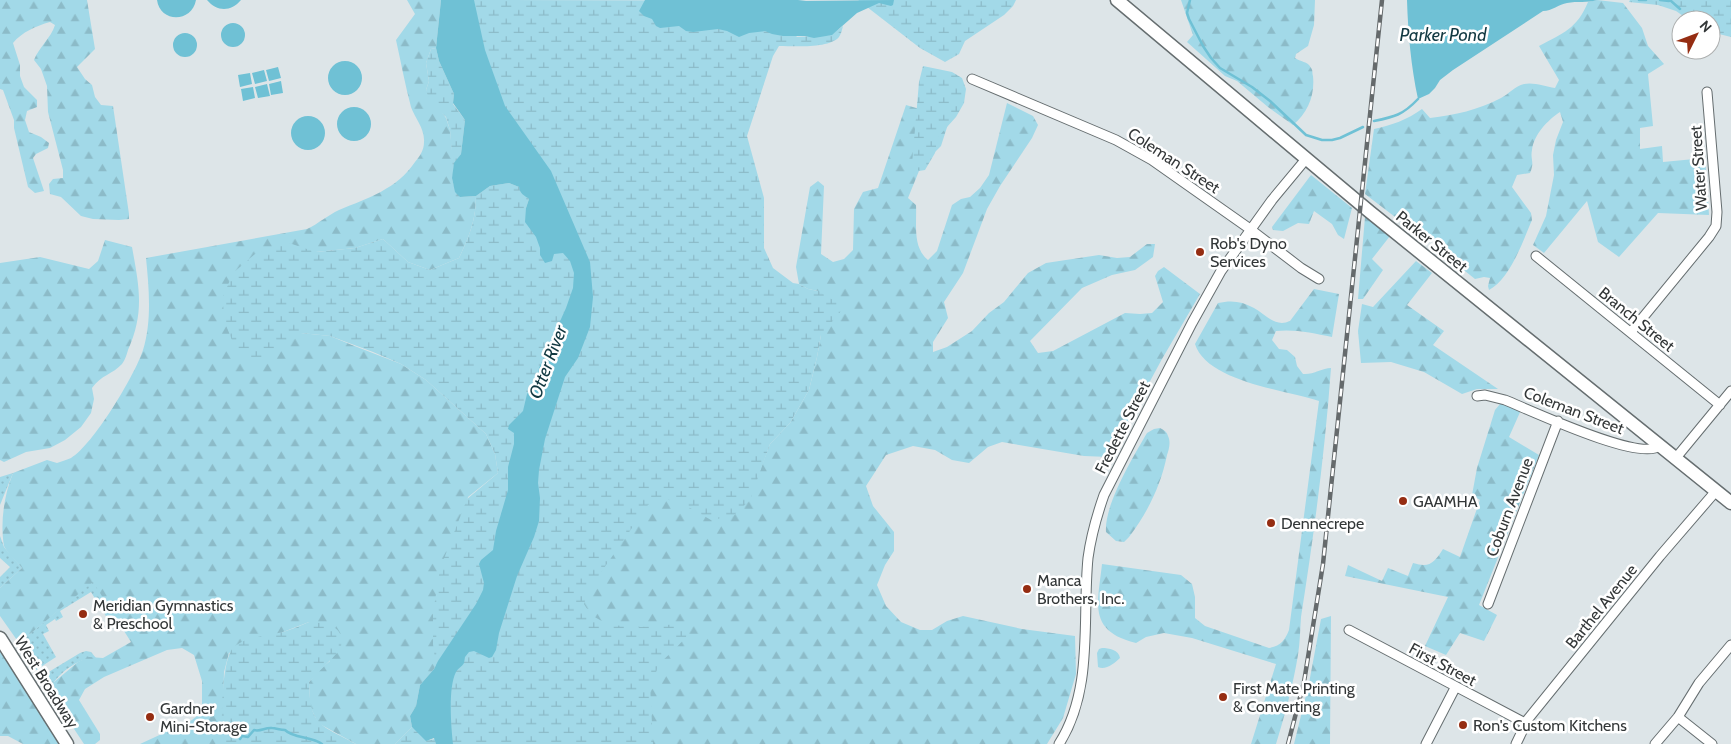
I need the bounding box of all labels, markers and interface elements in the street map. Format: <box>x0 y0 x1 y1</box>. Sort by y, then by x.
north arrow <box>1671 10 1721 60</box>
text: N <box>1696 17 1716 36</box>
water label: Parker Pond <box>1400 24 1487 46</box>
street label: Coleman Street <box>1124 124 1224 197</box>
street label: Water Street <box>1686 124 1711 211</box>
street label: Parker Street <box>1392 207 1472 276</box>
place label: Rob's Dyno Services <box>1210 234 1287 271</box>
marker: Rob's Dyno Services <box>1194 246 1206 258</box>
street label: Branch Street <box>1595 283 1679 356</box>
water label: Otter River <box>524 321 573 402</box>
street label: Fredette Street <box>1091 377 1154 477</box>
street label: Coleman Street <box>1521 383 1627 438</box>
street label: Coburn Avenue <box>1482 455 1537 559</box>
place label: GAAMHA <box>1413 492 1478 511</box>
marker: GAAMHA <box>1397 495 1409 507</box>
place label: Dennecrepe <box>1281 514 1364 533</box>
marker: Dennecrepe <box>1265 517 1277 529</box>
street label: Barthel Avenue <box>1562 560 1641 652</box>
place label: Manca Brothers, Inc. <box>1037 571 1124 608</box>
marker: Manca Brothers, Inc. <box>1021 583 1033 595</box>
place label: Meridian Gymnastics & Preschool <box>93 596 234 633</box>
marker: Meridian Gymnastics & Preschool <box>77 608 89 620</box>
street label: West Broadway <box>11 633 82 732</box>
street label: First Street <box>1406 639 1480 690</box>
place label: First Mate Printing & Converting <box>1233 679 1356 716</box>
marker: First Mate Printing & Converting <box>1217 691 1229 703</box>
place label: Gardner Mini-Storage <box>160 699 247 736</box>
marker: Gardner Mini-Storage <box>144 711 156 723</box>
place label: Ron's Custom Kitchens <box>1473 716 1627 735</box>
marker: Ron's Custom Kitchens <box>1457 719 1469 731</box>

